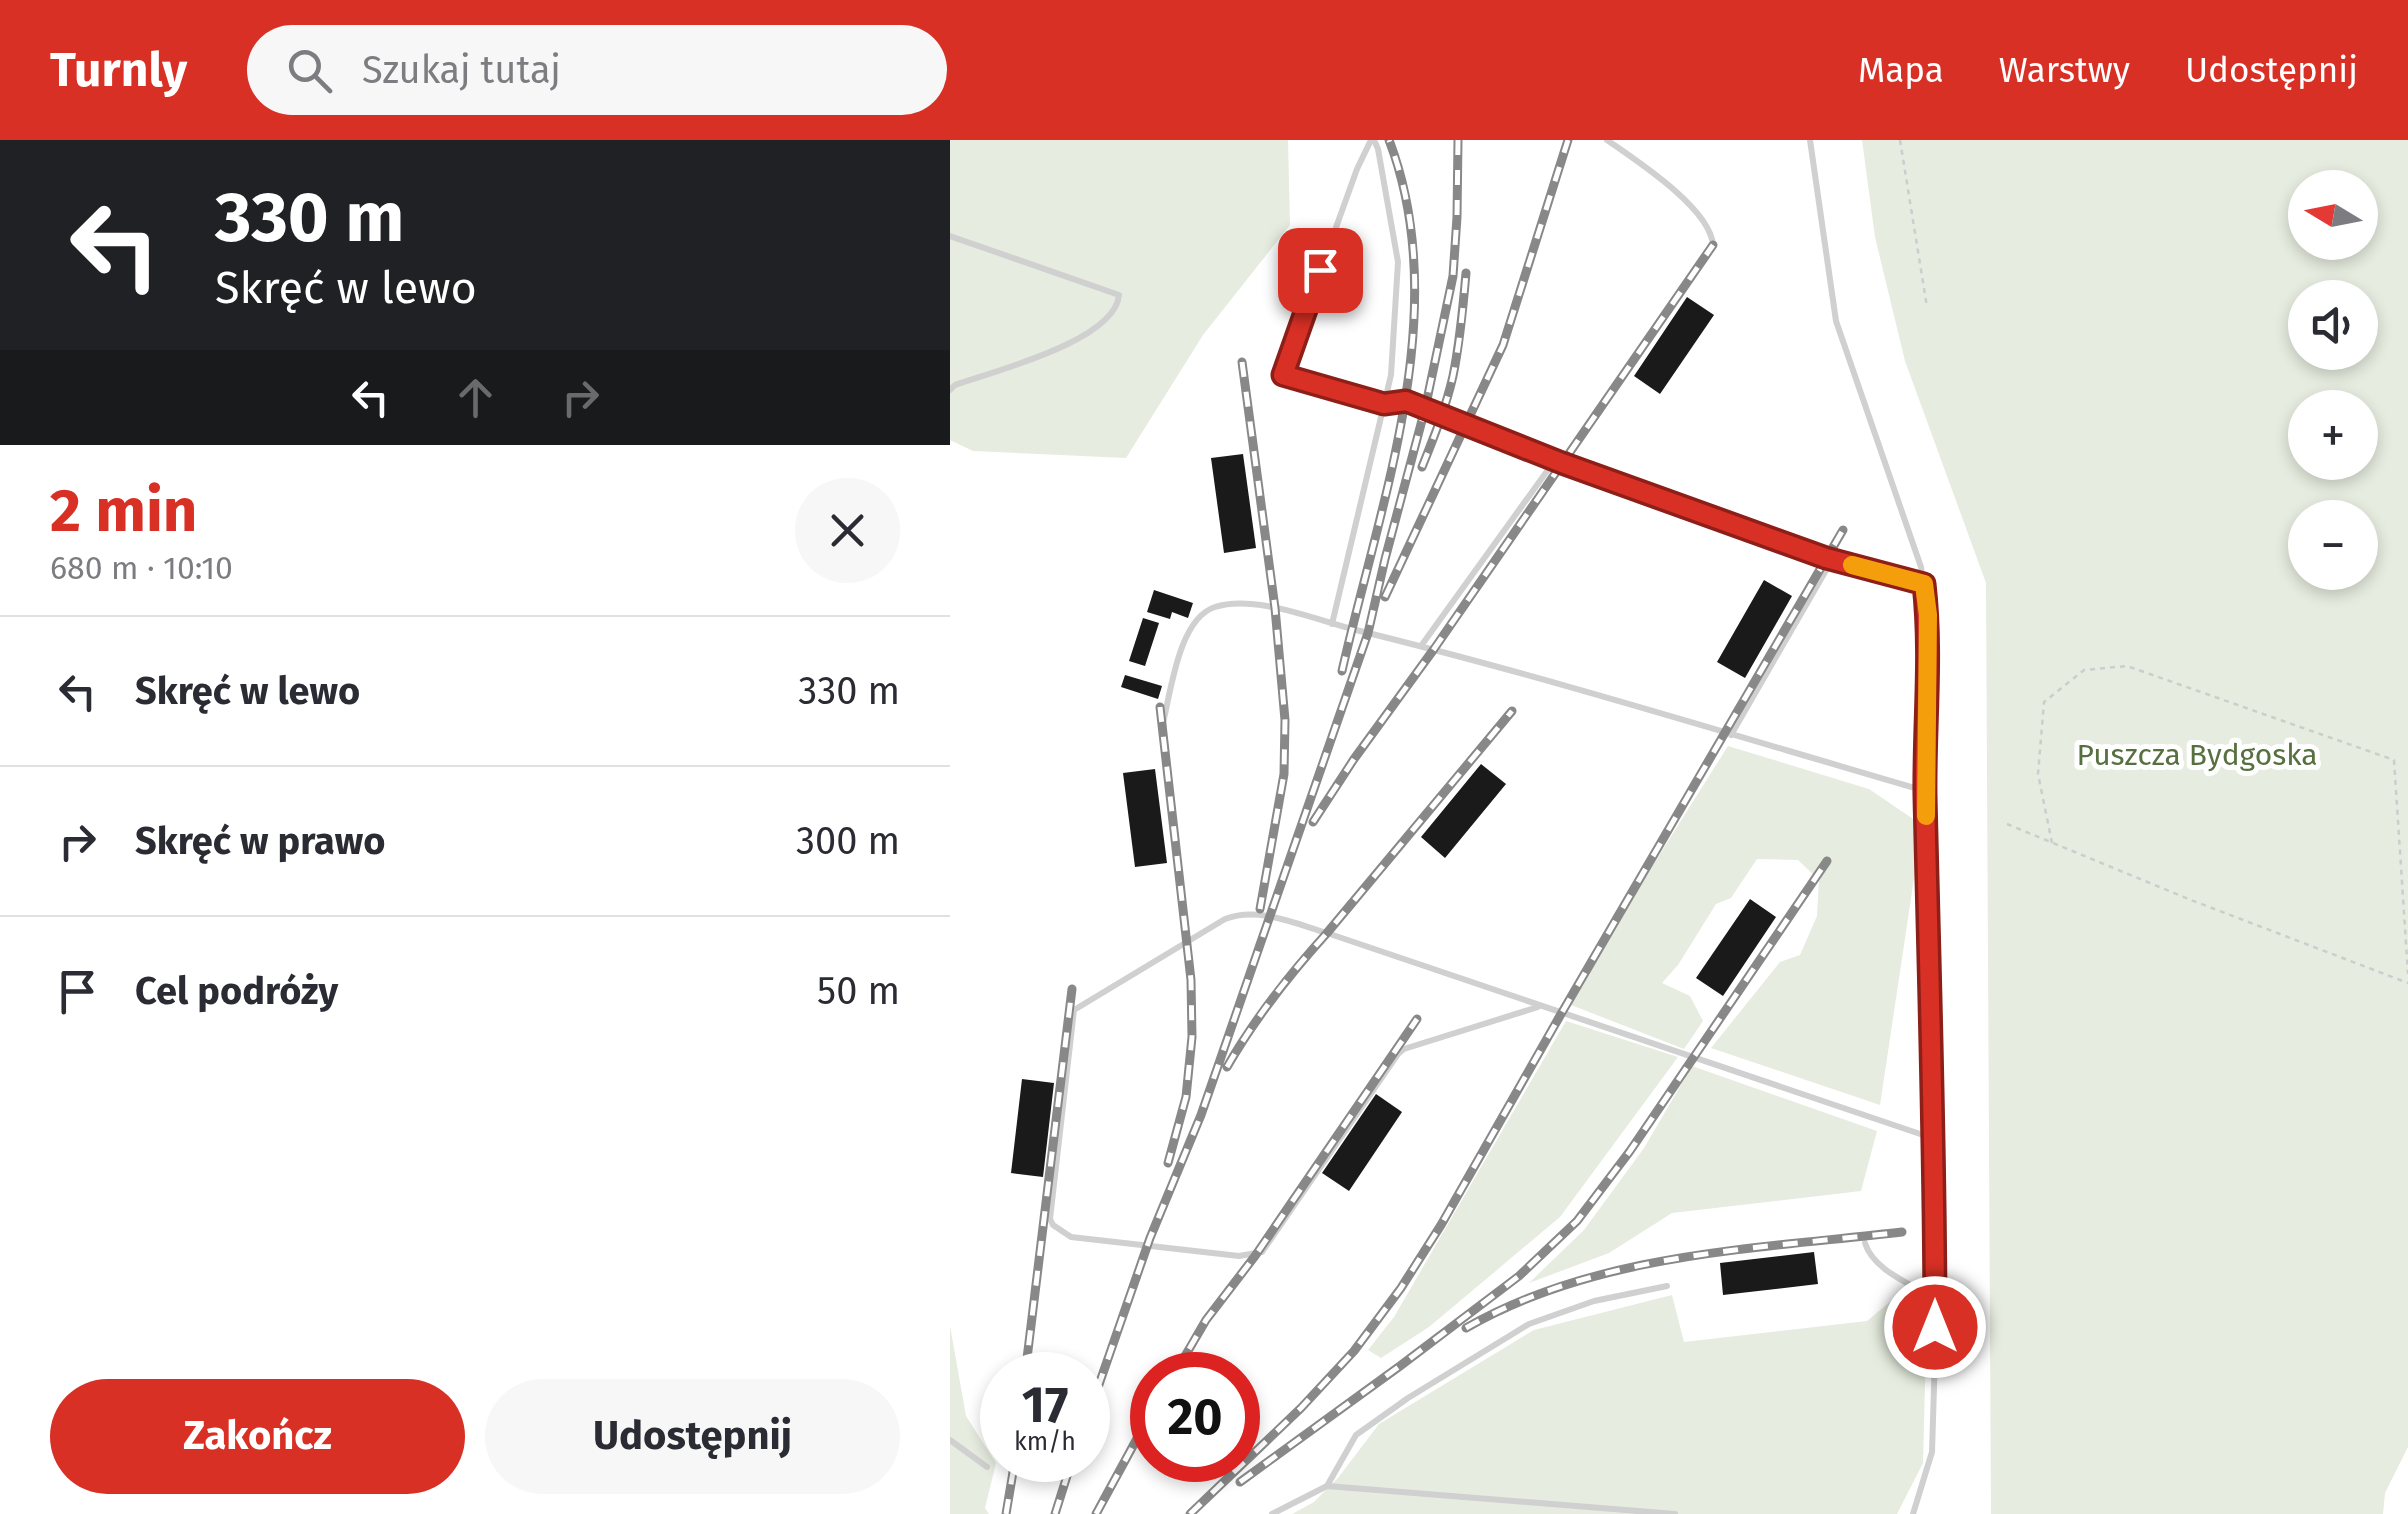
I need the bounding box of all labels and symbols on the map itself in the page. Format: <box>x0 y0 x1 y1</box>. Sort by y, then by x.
north arrow <box>2288 170 2378 260</box>
pin <box>1278 228 1363 313</box>
park label: Puszcza Bydgoska <box>2077 737 2317 773</box>
position arrow <box>1883 1275 1987 1379</box>
speed limit sign: 20 <box>1130 1352 1260 1482</box>

